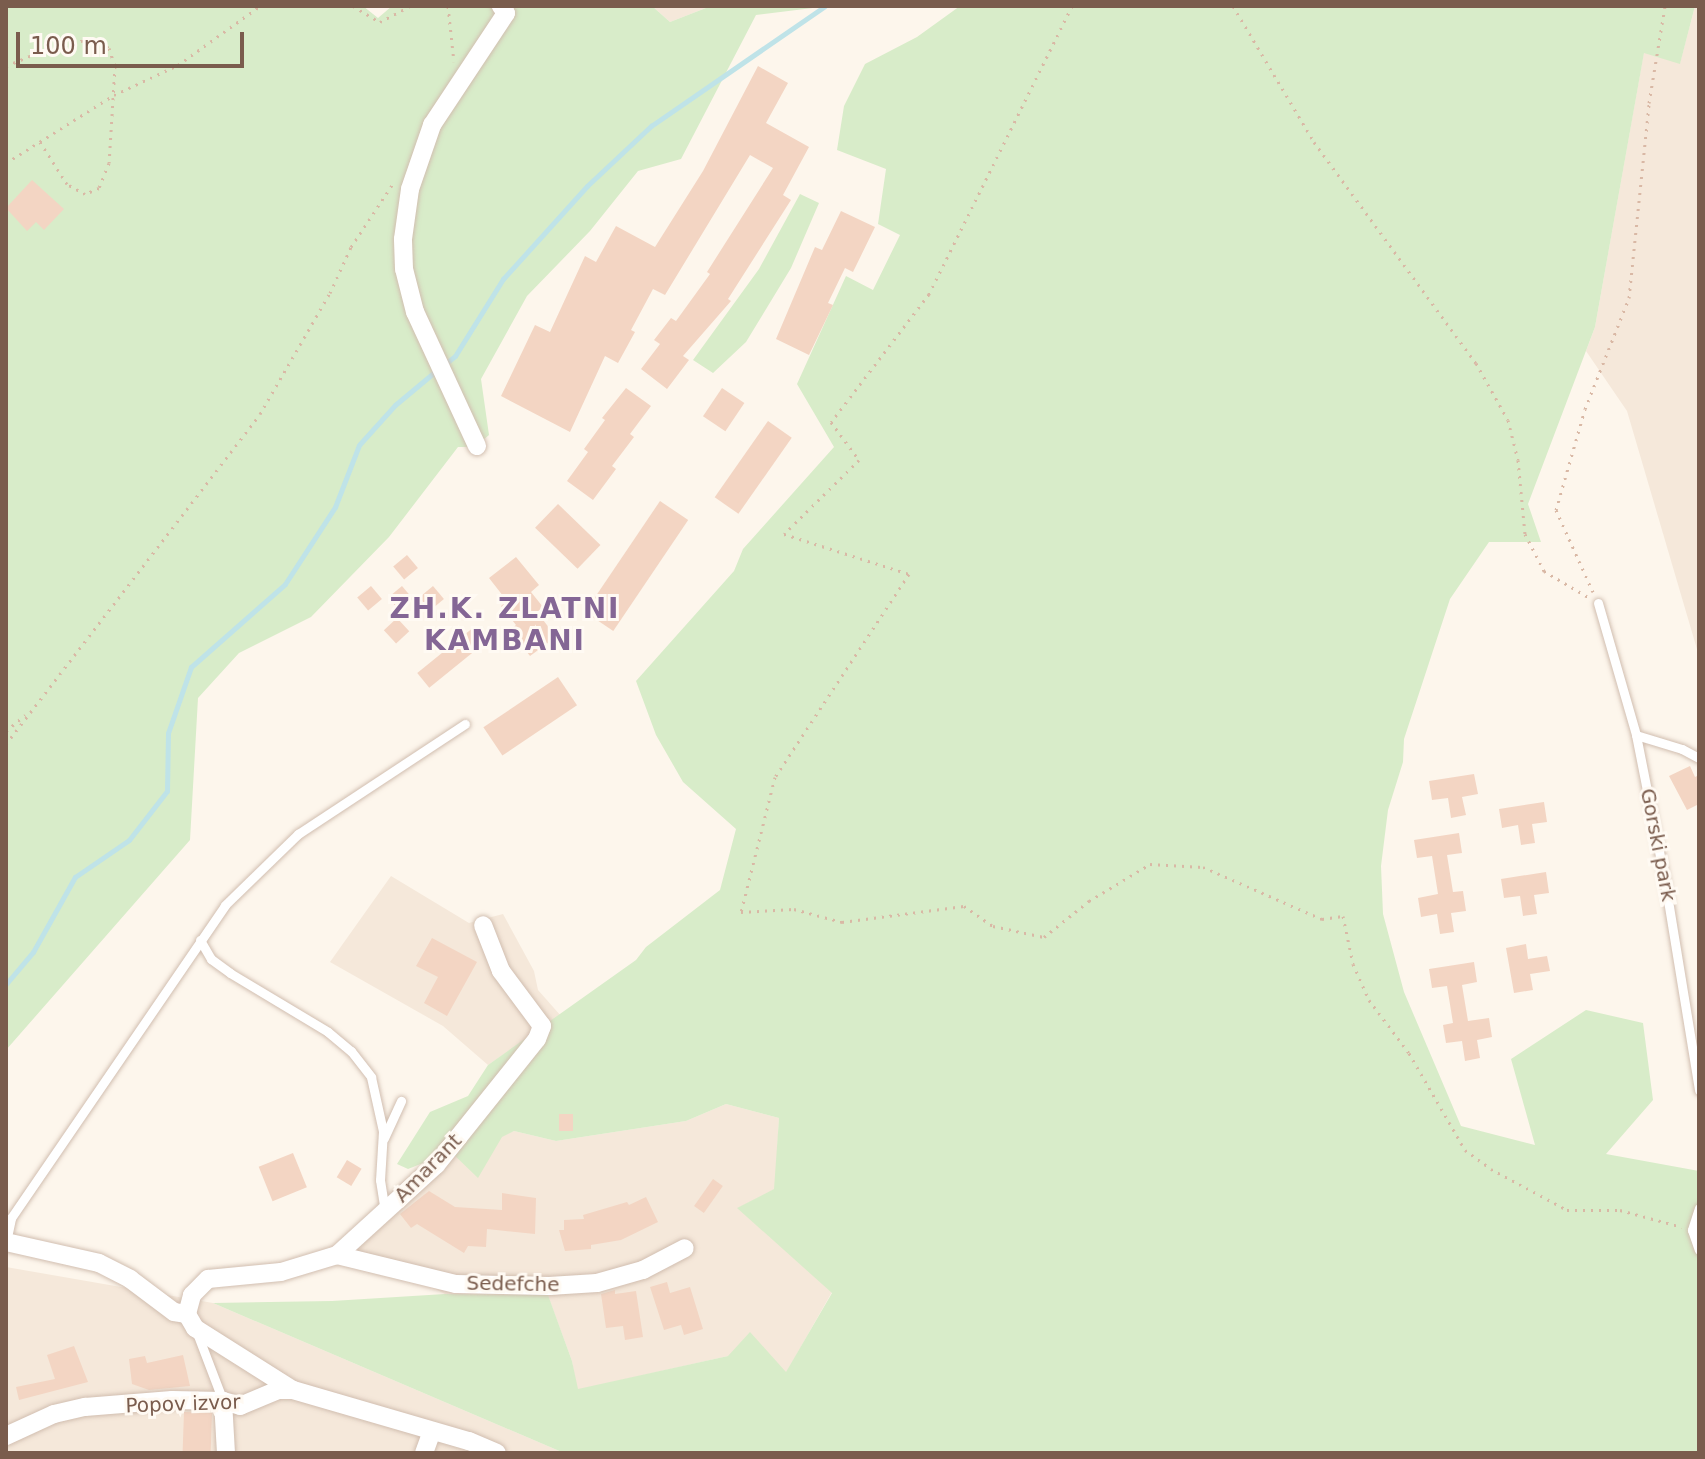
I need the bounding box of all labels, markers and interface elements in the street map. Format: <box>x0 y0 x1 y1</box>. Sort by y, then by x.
scale bar <box>20 16 248 66</box>
text: 100 m <box>30 32 107 60</box>
district label: ZH.K. ZLATNI KAMBANI <box>389 592 621 658</box>
street label: Gorski park <box>1635 786 1681 904</box>
street label: Amarant <box>389 1129 467 1207</box>
street label: Sedefche <box>466 1271 560 1297</box>
street label: Popov izvor <box>125 1390 241 1418</box>

